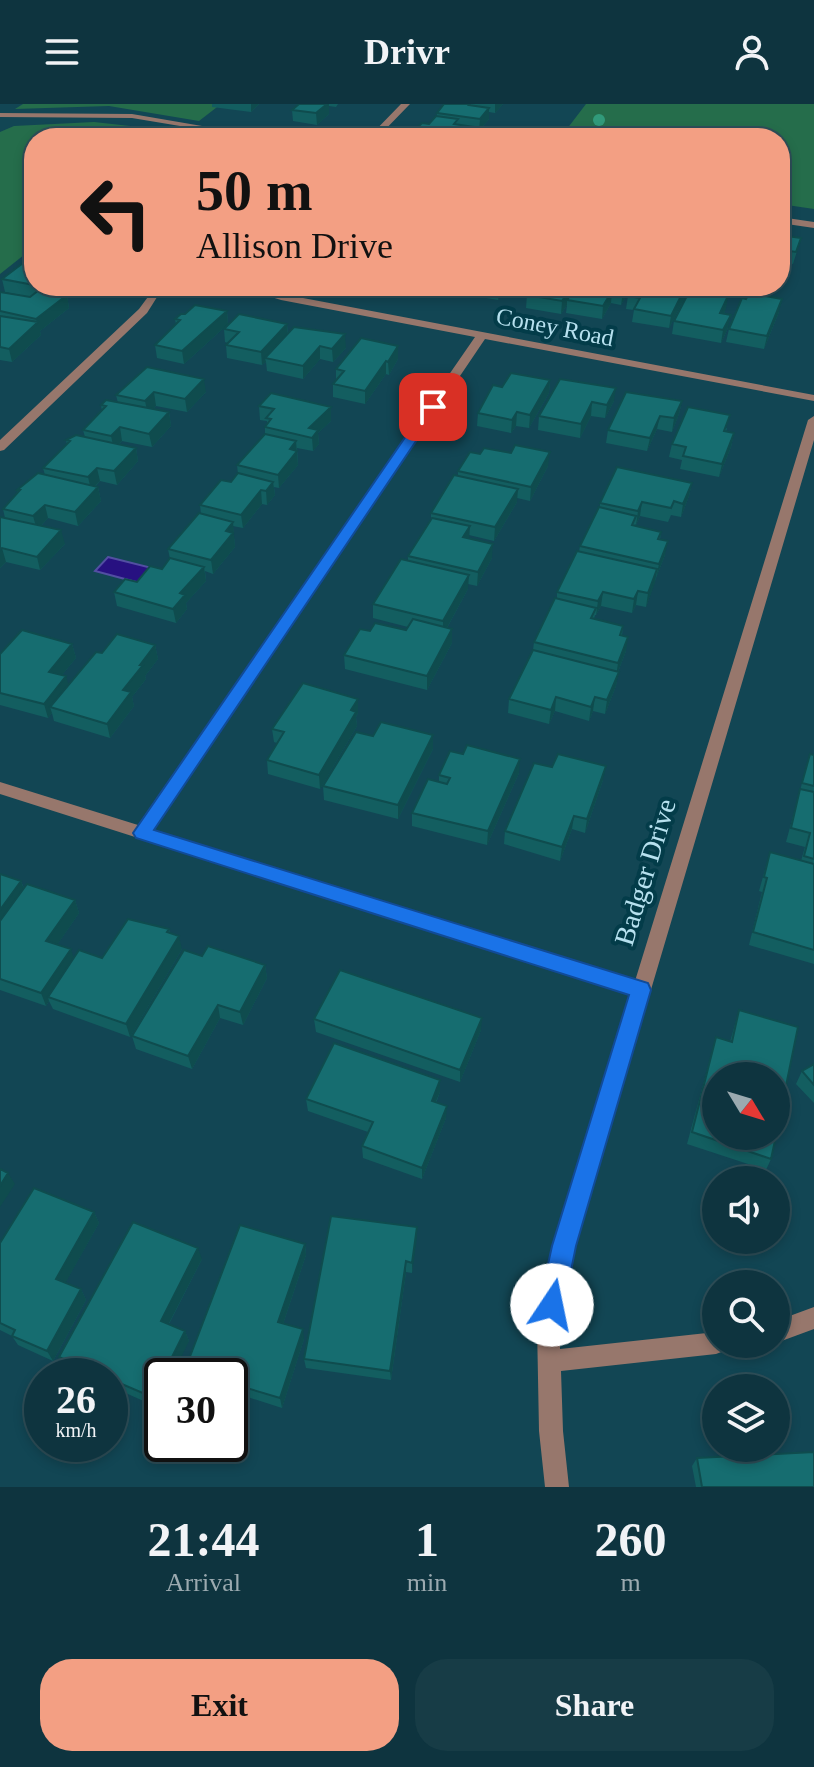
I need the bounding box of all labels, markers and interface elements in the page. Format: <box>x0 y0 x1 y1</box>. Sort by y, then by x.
icon: menu <box>40 30 84 74</box>
icon: person <box>730 30 774 74</box>
text: Drivr <box>364 32 450 72</box>
icon: left <box>64 160 168 264</box>
text: 50 m <box>196 160 313 222</box>
text: Allison Drive <box>196 226 393 266</box>
street label: Coney Road <box>494 303 616 351</box>
pin <box>399 373 467 441</box>
icon: arrive <box>411 385 455 429</box>
street label: Badger Drive <box>608 795 682 949</box>
north arrow <box>702 1062 790 1150</box>
map controls <box>702 1062 790 1462</box>
button: sound <box>702 1166 790 1254</box>
position arrow <box>510 1263 594 1347</box>
button: search <box>702 1270 790 1358</box>
speed limit sign: 30 <box>144 1358 248 1462</box>
button: layers <box>702 1374 790 1462</box>
text: 26 <box>56 1377 96 1422</box>
text: km/h <box>55 1419 97 1441</box>
text: 21:44 <box>147 1513 259 1566</box>
text: 1 <box>415 1513 439 1566</box>
text: 260 <box>595 1513 667 1566</box>
text: Arrival <box>166 1568 241 1597</box>
text: min <box>407 1568 447 1597</box>
text: m <box>620 1568 641 1597</box>
button: Exit <box>40 1659 399 1751</box>
button: Share <box>415 1659 774 1751</box>

